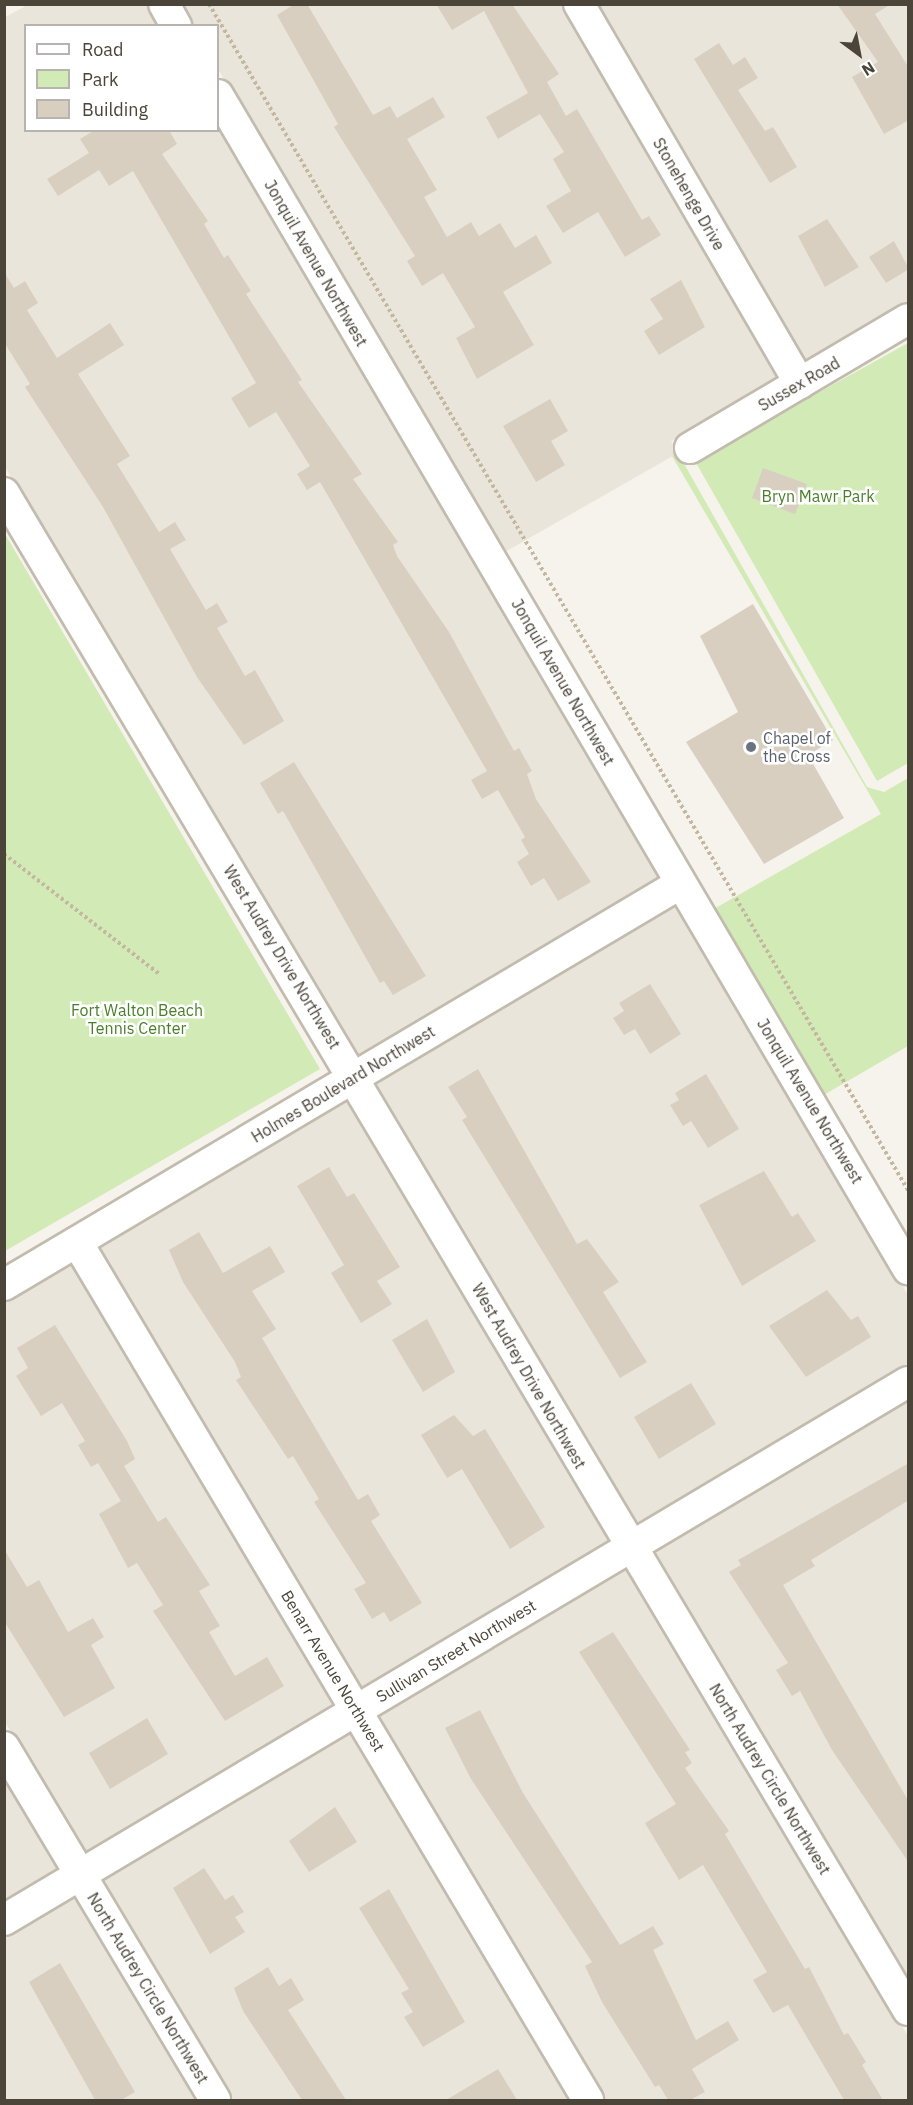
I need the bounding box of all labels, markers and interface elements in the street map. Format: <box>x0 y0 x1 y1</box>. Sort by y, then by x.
legend <box>24 24 219 132</box>
north arrow <box>829 24 889 84</box>
text: Road <box>82 38 123 61</box>
text: N <box>858 58 879 81</box>
text: Park <box>82 68 118 91</box>
text: Building <box>82 98 148 121</box>
street label: Stonehenge Drive <box>649 134 729 254</box>
street label: Jonquil Avenue Northwest <box>260 176 372 350</box>
street label: Sussex Road <box>755 353 843 415</box>
park label: Bryn Mawr Park <box>761 486 875 506</box>
street label: Jonquil Avenue Northwest <box>507 595 619 769</box>
place label: Chapel of the Cross <box>763 728 831 766</box>
marker: Chapel of the Cross <box>744 740 758 754</box>
street label: West Audrey Drive Northwest <box>219 862 345 1052</box>
park label: Fort Walton Beach Tennis Center <box>71 1000 203 1038</box>
street label: Jonquil Avenue Northwest <box>753 1015 867 1187</box>
street label: Holmes Boulevard Northwest <box>248 1022 438 1146</box>
street label: West Audrey Drive Northwest <box>468 1280 590 1472</box>
street label: Benarr Avenue Northwest <box>277 1587 389 1755</box>
street label: Sullivan Street Northwest <box>373 1596 539 1706</box>
street label: North Audrey Circle Northwest <box>705 1680 835 1878</box>
street label: North Audrey Circle Northwest <box>83 1889 213 2087</box>

